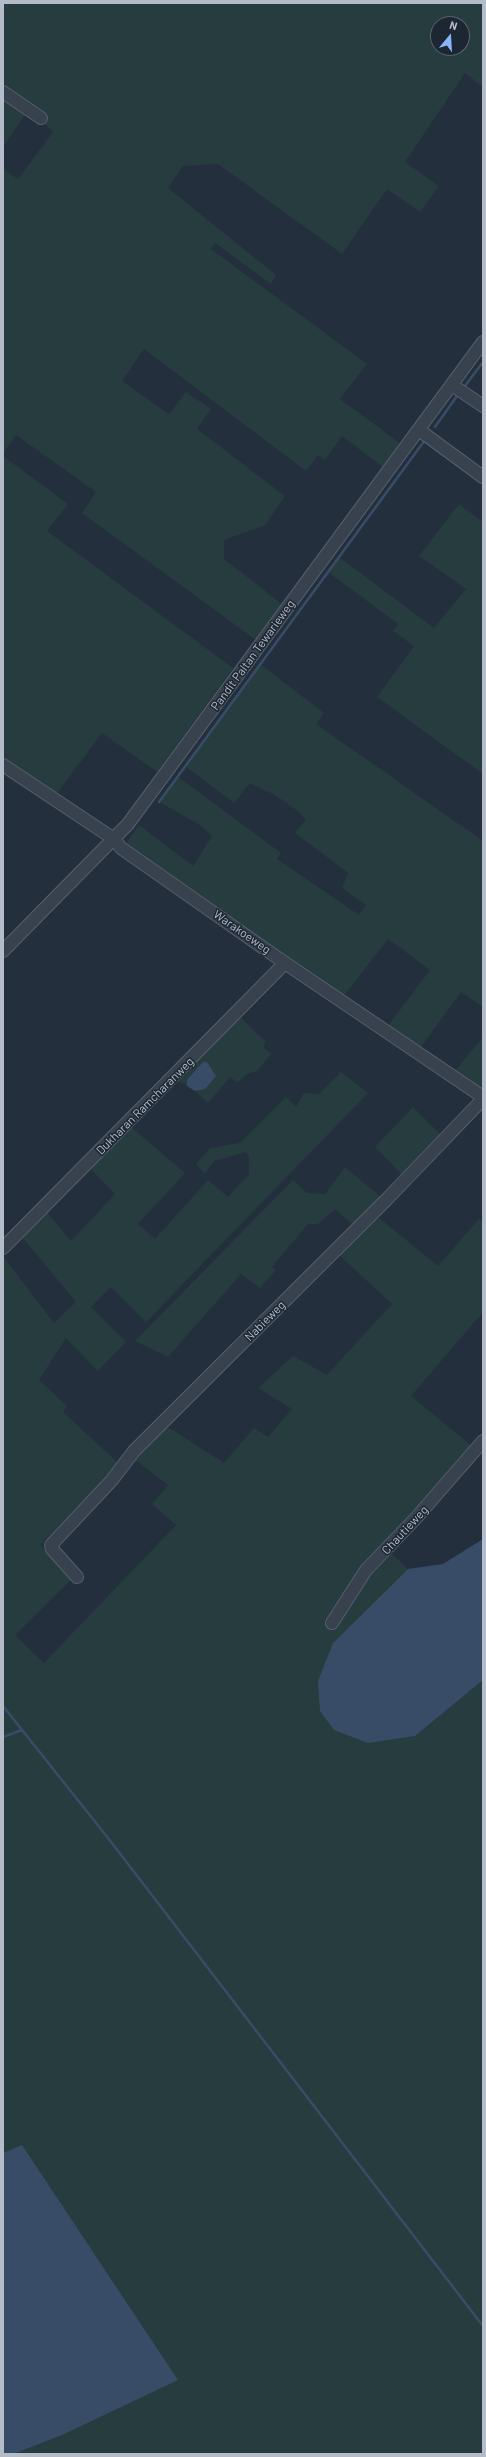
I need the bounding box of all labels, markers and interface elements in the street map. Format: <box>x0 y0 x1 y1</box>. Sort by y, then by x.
north arrow <box>430 16 470 56</box>
text: N <box>448 18 459 32</box>
street label: Pandit Paltan Tewarieweg <box>208 597 298 713</box>
street label: Warakoeweg <box>211 907 273 957</box>
street label: Dukharan Ramcharanweg <box>93 1054 197 1158</box>
street label: Nabieweg <box>242 1298 288 1344</box>
street label: Chautieweg <box>379 1503 431 1557</box>

